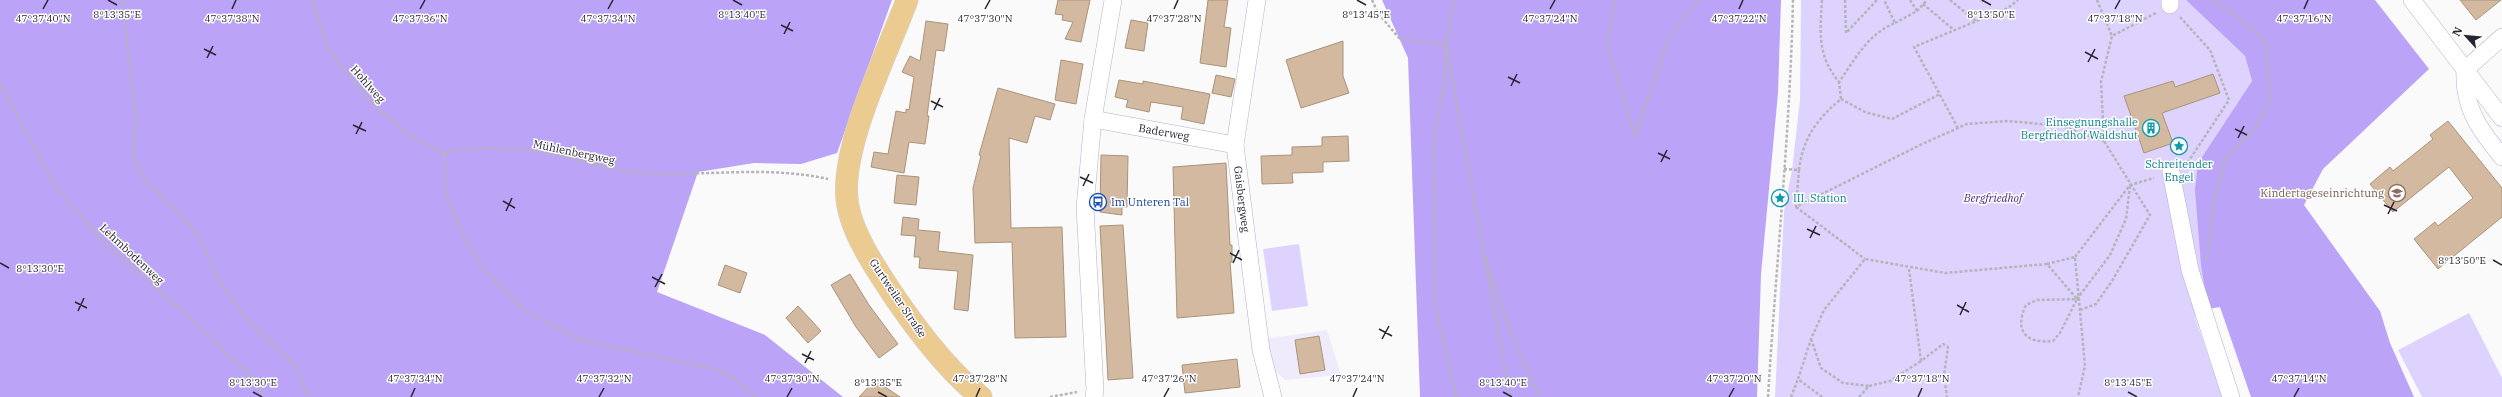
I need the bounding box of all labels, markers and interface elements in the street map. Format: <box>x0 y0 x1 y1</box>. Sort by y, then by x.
text: 8°13'35"E <box>93 8 141 21</box>
text: 8°13'40"E <box>718 8 766 21</box>
text: 8°13'45"E <box>1342 8 1390 21</box>
text: 8°13'50"E <box>1967 8 2015 21</box>
text: 47°37'40"N <box>16 12 71 25</box>
text: 47°37'38"N <box>205 12 260 25</box>
text: 47°37'36"N <box>393 12 448 25</box>
text: 47°37'34"N <box>581 12 636 25</box>
text: 47°37'30"N <box>958 12 1013 25</box>
text: 47°37'28"N <box>1147 12 1202 25</box>
text: 47°37'24"N <box>1523 12 1578 25</box>
text: 47°37'22"N <box>1712 12 1767 25</box>
text: 47°37'18"N <box>2088 12 2143 25</box>
text: 47°37'16"N <box>2277 12 2332 25</box>
north arrow <box>2446 16 2486 56</box>
text: N <box>2449 24 2465 39</box>
street label: Hohlweg <box>348 62 388 106</box>
place label: Einsegnungshalle Bergfriedhof Waldshut <box>2021 115 2138 142</box>
building icon: Einsegnungshalle Bergfriedhof Waldshut <box>2141 118 2161 138</box>
street label: Baderweg <box>1137 121 1191 143</box>
street label: Mühlenbergweg <box>532 136 616 168</box>
place icon: Schreitender Engel <box>2169 136 2189 156</box>
place label: Schreitender Engel <box>2145 157 2213 184</box>
street label: Gaisbergweg <box>1231 165 1253 233</box>
school or university icon: Kindertageseinrichtung <box>2387 183 2407 203</box>
place label: Kindertageseinrichtung <box>2260 186 2384 200</box>
place icon: III. Station <box>1770 188 1790 208</box>
place label: III. Station <box>1793 191 1847 205</box>
park label: Bergfriedhof <box>1963 191 2025 205</box>
bus stop icon: Im Unteren Tal <box>1088 192 1108 212</box>
place label: Im Unteren Tal <box>1111 195 1189 209</box>
street label: Lehmbodenweg <box>97 221 167 287</box>
text: 8°13'50"E <box>2438 254 2486 267</box>
street label: Gurtweiler Straße <box>866 256 930 340</box>
text: 8°13'30"E <box>16 262 64 275</box>
text: 47°37'34"N <box>388 372 443 385</box>
text: 47°37'32"N <box>577 372 632 385</box>
text: 47°37'30"N <box>765 372 820 385</box>
text: 47°37'28"N <box>953 372 1008 385</box>
text: 47°37'26"N <box>1142 372 1197 385</box>
text: 47°37'24"N <box>1330 372 1385 385</box>
text: 47°37'20"N <box>1707 372 1762 385</box>
text: 47°37'18"N <box>1895 372 1950 385</box>
text: 47°37'14"N <box>2272 372 2327 385</box>
text: 8°13'30"E <box>229 376 277 389</box>
text: 8°13'35"E <box>854 376 902 389</box>
text: 8°13'40"E <box>1479 376 1527 389</box>
text: 8°13'45"E <box>2104 376 2152 389</box>

